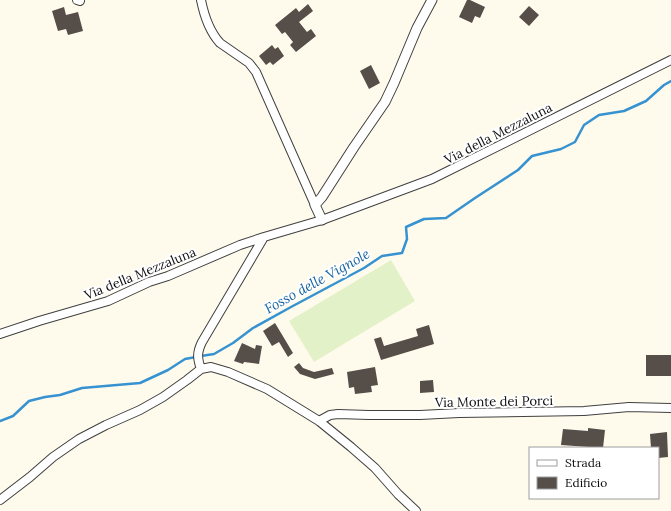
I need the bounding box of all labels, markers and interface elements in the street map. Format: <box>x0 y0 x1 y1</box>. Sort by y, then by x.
street label: Via della Mezzaluna <box>441 99 555 168</box>
street label: Via della Mezzaluna <box>81 243 199 304</box>
water label: Fosso delle Vignole <box>261 244 373 317</box>
street label: Via Monte dei Porci <box>434 392 554 411</box>
legend <box>529 447 659 499</box>
text: Strada <box>565 455 601 470</box>
text: Edificio <box>565 475 607 490</box>

